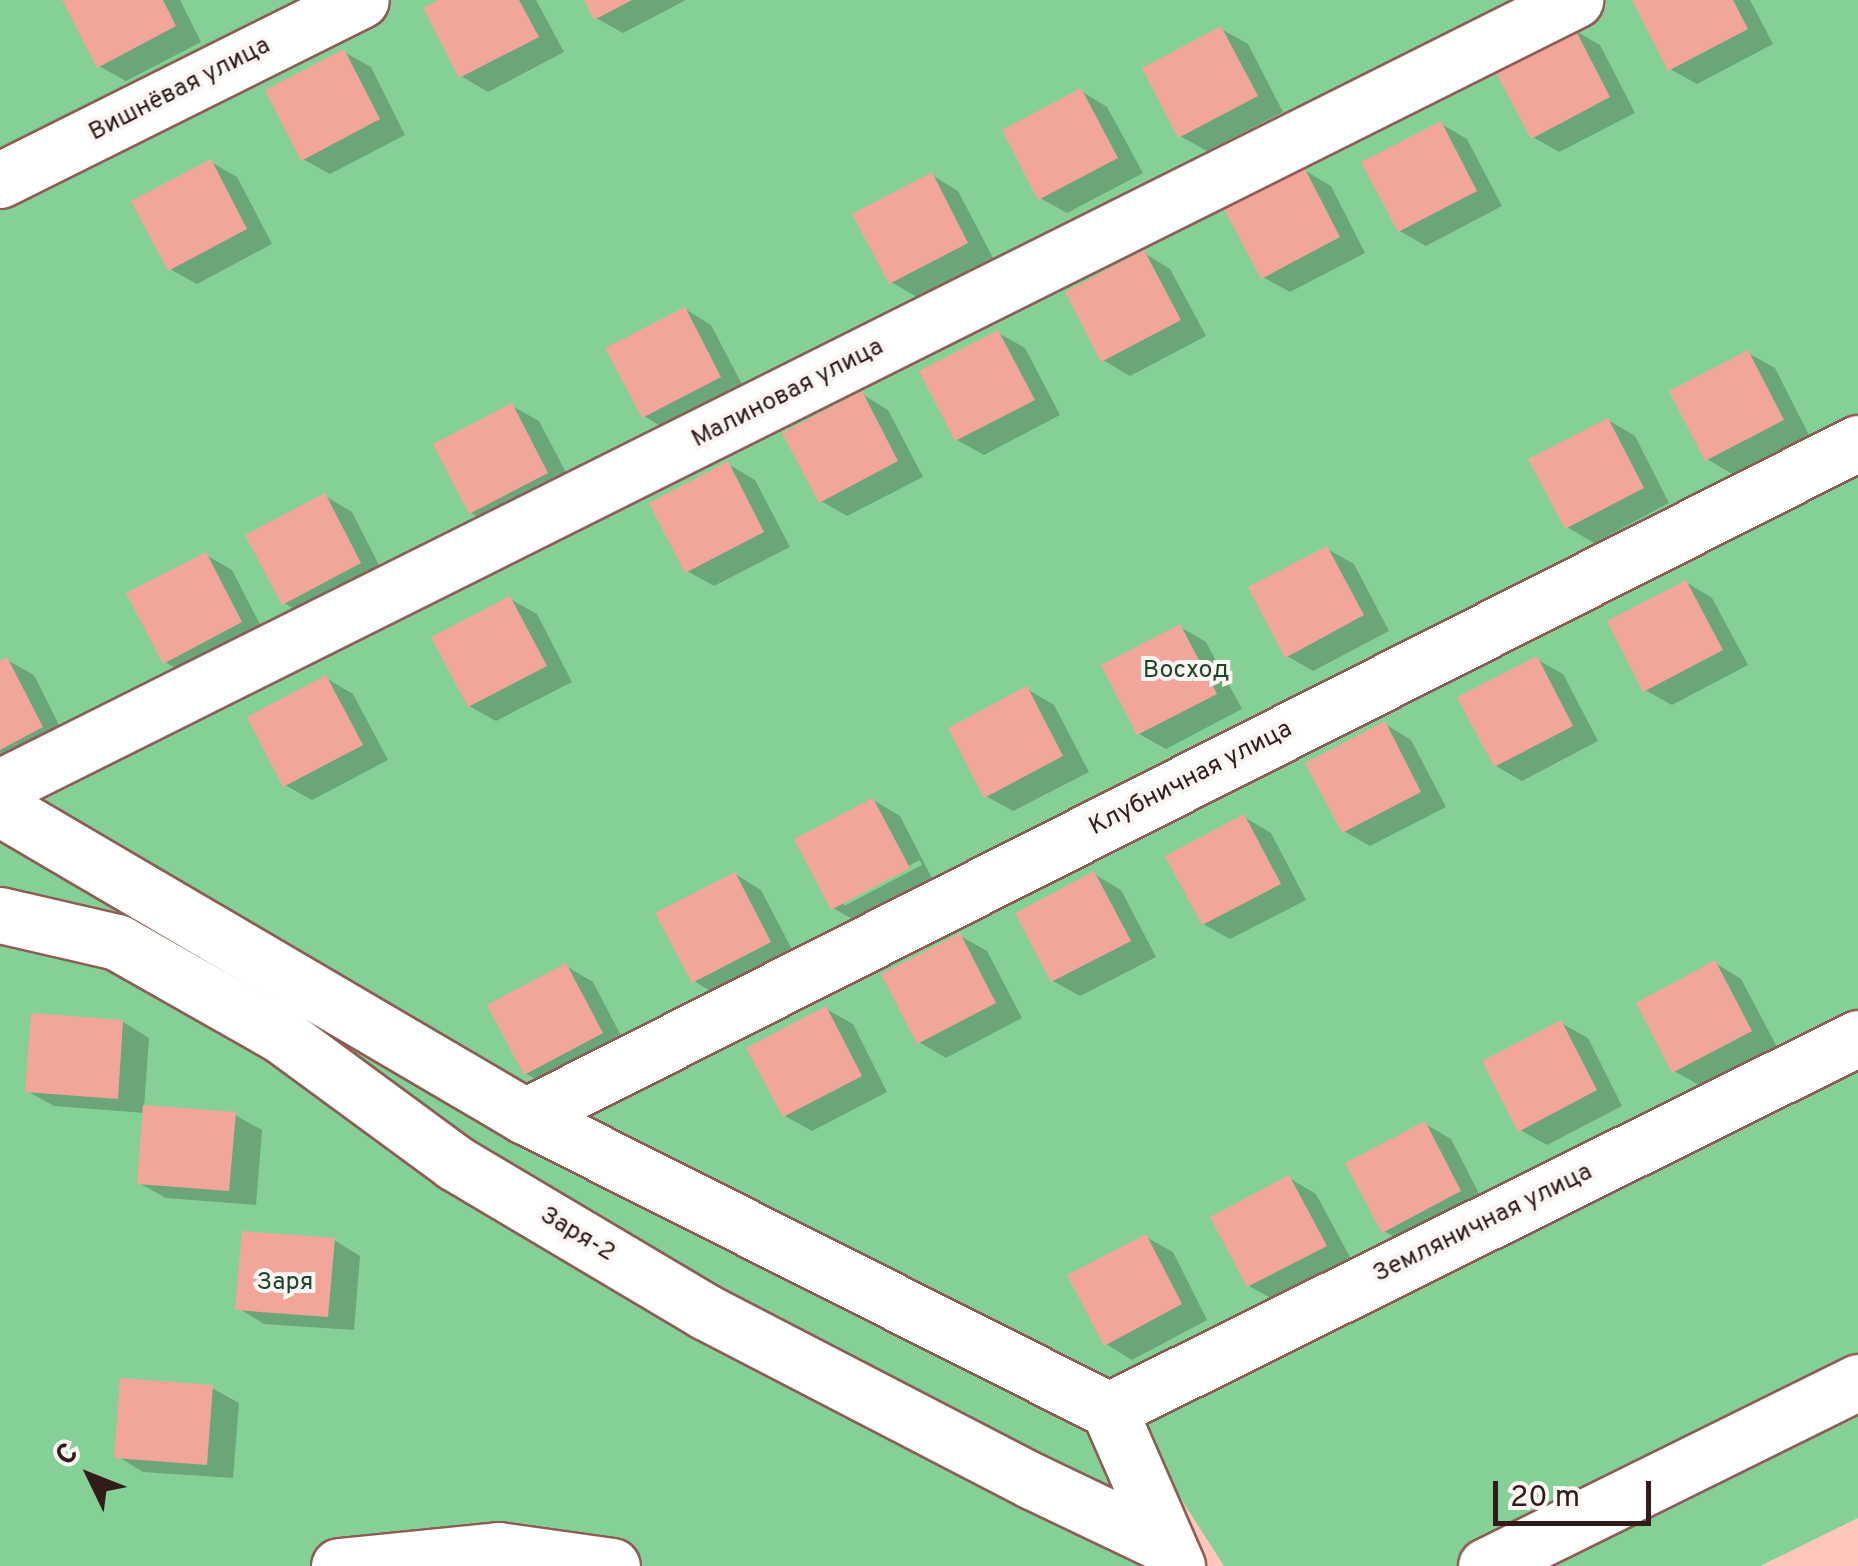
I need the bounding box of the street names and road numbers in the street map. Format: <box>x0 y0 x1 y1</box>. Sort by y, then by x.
street label: Вишнёвая улица <box>84 31 276 149</box>
street label: Малиновая улица <box>687 333 889 455</box>
street label: Клубничная улица <box>1085 715 1297 843</box>
street label: Земляничная улица <box>1369 1158 1597 1290</box>
street label: Заря-2 <box>534 1201 620 1269</box>

